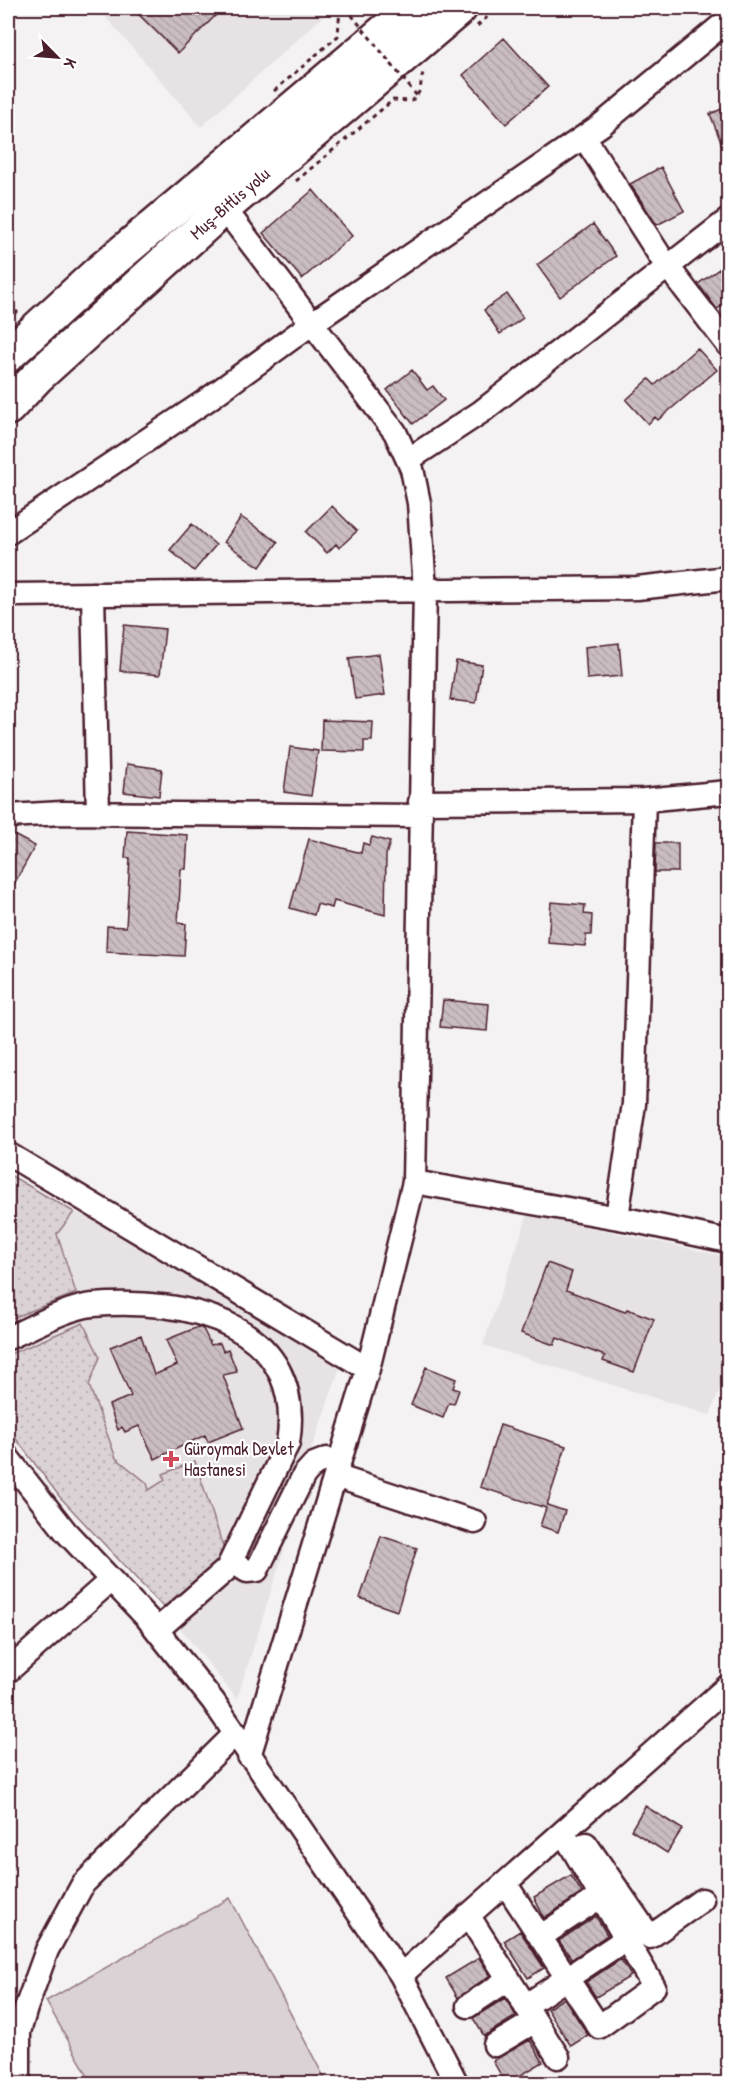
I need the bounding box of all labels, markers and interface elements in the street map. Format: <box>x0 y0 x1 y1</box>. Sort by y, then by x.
north arrow <box>27 27 87 87</box>
text: K <box>59 55 82 72</box>
street label: Muş-Bitlis yolu <box>184 161 275 245</box>
place label: Güroymak Devlet Hastanesi <box>184 1436 294 1482</box>
marker: Güroymak Devlet Hastanesi <box>162 1450 180 1468</box>

